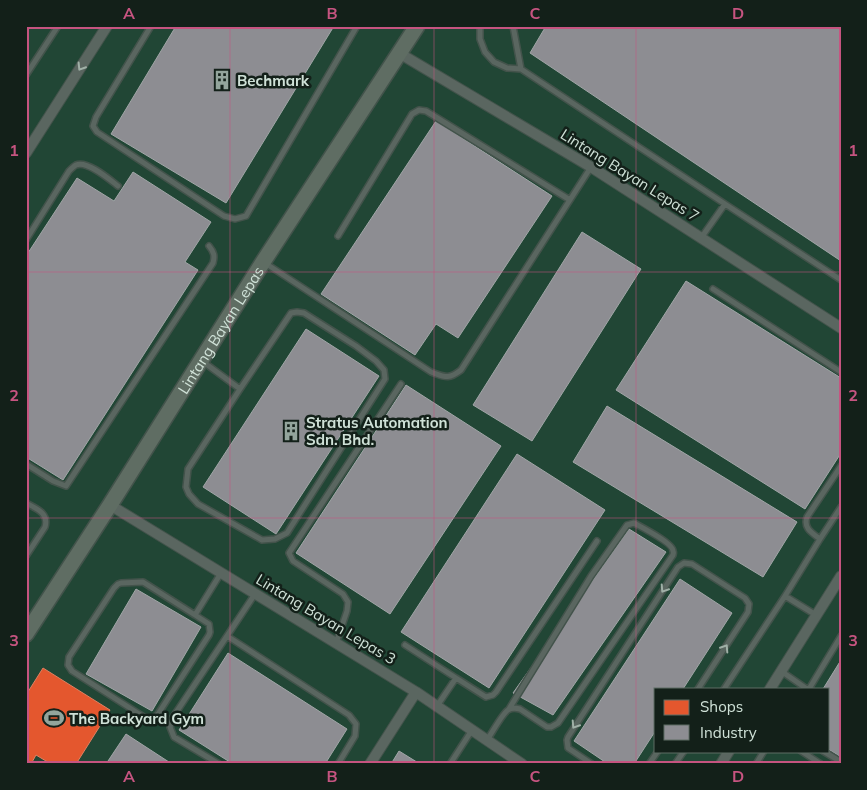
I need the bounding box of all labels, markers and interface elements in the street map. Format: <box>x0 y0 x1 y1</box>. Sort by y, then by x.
text: A <box>123 3 135 23</box>
text: B <box>326 3 338 23</box>
text: C <box>530 3 541 23</box>
text: D <box>732 3 744 23</box>
one-way arrow <box>77 62 87 71</box>
building icon: Bechmark <box>211 69 233 91</box>
place label: Bechmark <box>237 71 310 90</box>
street label: Lintang Bayan Lepas 7 <box>557 125 703 225</box>
text: 1 <box>9 140 19 160</box>
text: 1 <box>848 140 858 160</box>
street label: Lintang Bayan Lepas <box>173 262 268 397</box>
text: 2 <box>9 385 19 405</box>
text: 2 <box>848 385 858 405</box>
place label: Stratus Automation Sdn. Bhd. <box>306 413 448 449</box>
building icon: Stratus Automation Sdn. Bhd. <box>280 420 302 442</box>
street label: Lintang Bayan Lepas 3 <box>253 570 399 668</box>
one-way arrow <box>661 583 670 593</box>
text: 3 <box>9 630 19 650</box>
text: 3 <box>848 630 858 650</box>
one-way arrow <box>718 644 728 653</box>
legend <box>654 688 830 752</box>
text: Shops <box>700 697 743 716</box>
sports icon: The Backyard Gym <box>43 707 65 729</box>
place label: The Backyard Gym <box>69 709 204 728</box>
one-way arrow <box>572 720 582 729</box>
text: Industry <box>700 723 757 742</box>
text: A <box>123 766 135 786</box>
text: B <box>326 766 338 786</box>
text: C <box>530 766 541 786</box>
text: D <box>732 766 744 786</box>

